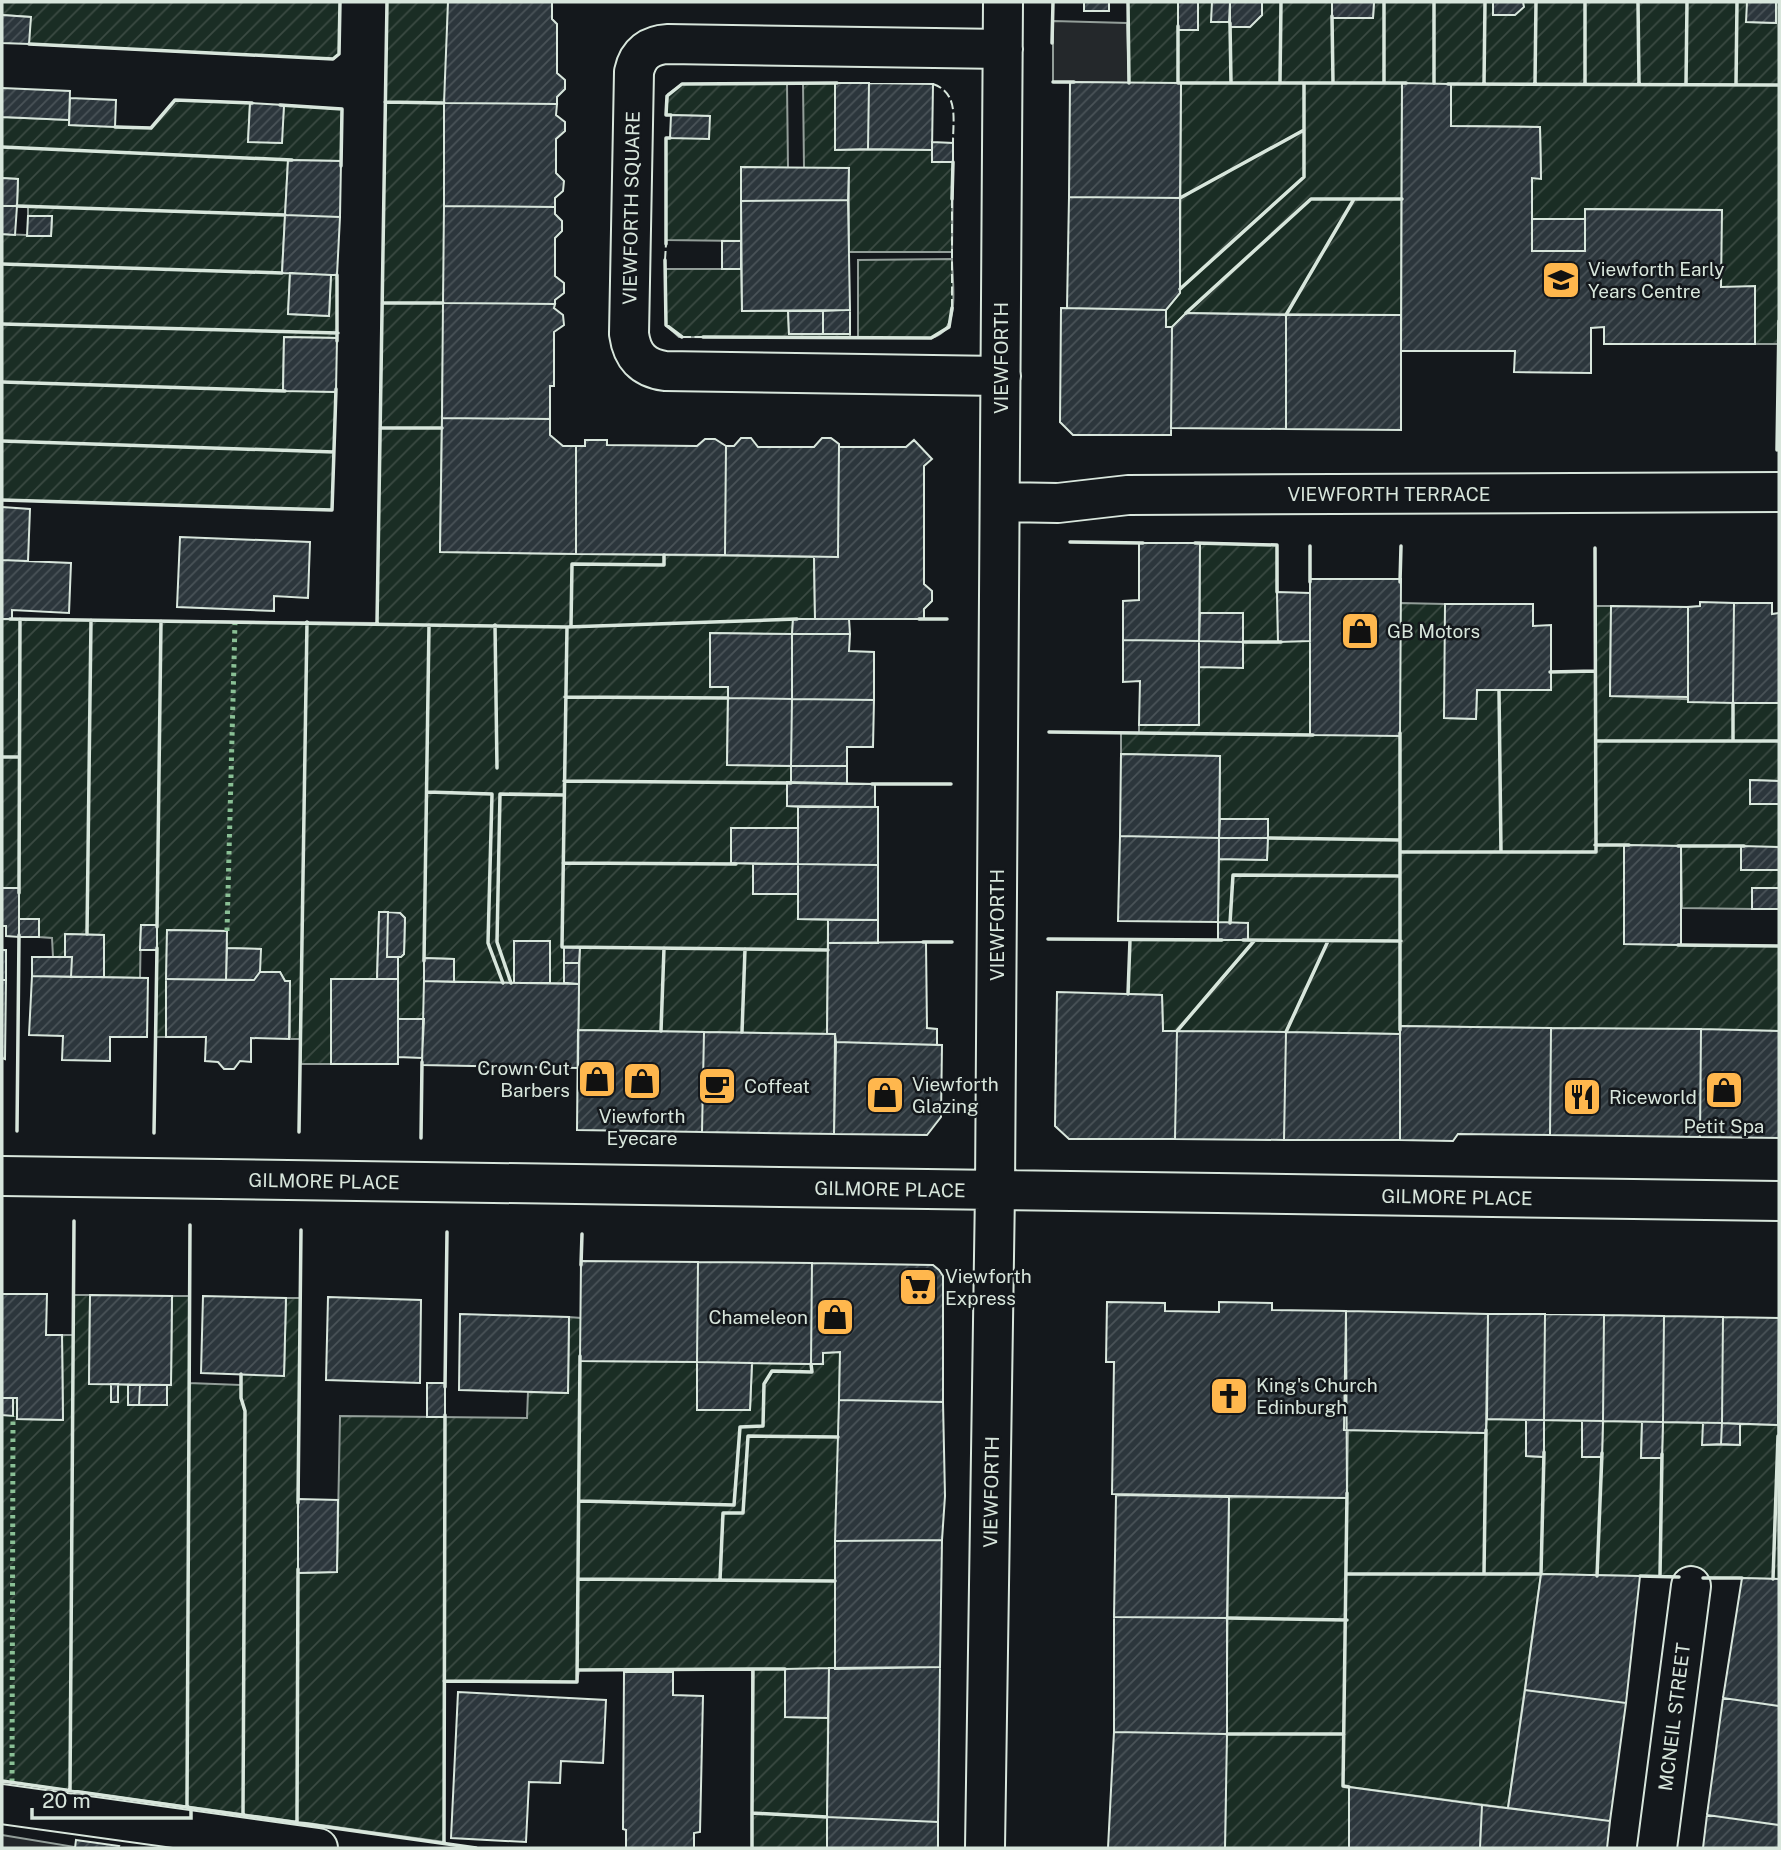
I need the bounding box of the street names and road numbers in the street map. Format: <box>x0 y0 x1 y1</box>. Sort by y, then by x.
street label: VIEWFORTH SQUARE <box>618 111 644 305</box>
street label: VIEWFORTH <box>990 302 1012 414</box>
street label: VIEWFORTH TERRACE <box>1287 483 1491 505</box>
street label: VIEWFORTH <box>986 869 1008 981</box>
street label: GILMORE PLACE <box>248 1169 400 1193</box>
street label: GILMORE PLACE <box>814 1177 966 1201</box>
street label: GILMORE PLACE <box>1381 1185 1533 1209</box>
street label: VIEWFORTH <box>979 1436 1003 1548</box>
street label: MCNEIL STREET <box>1654 1642 1694 1792</box>

